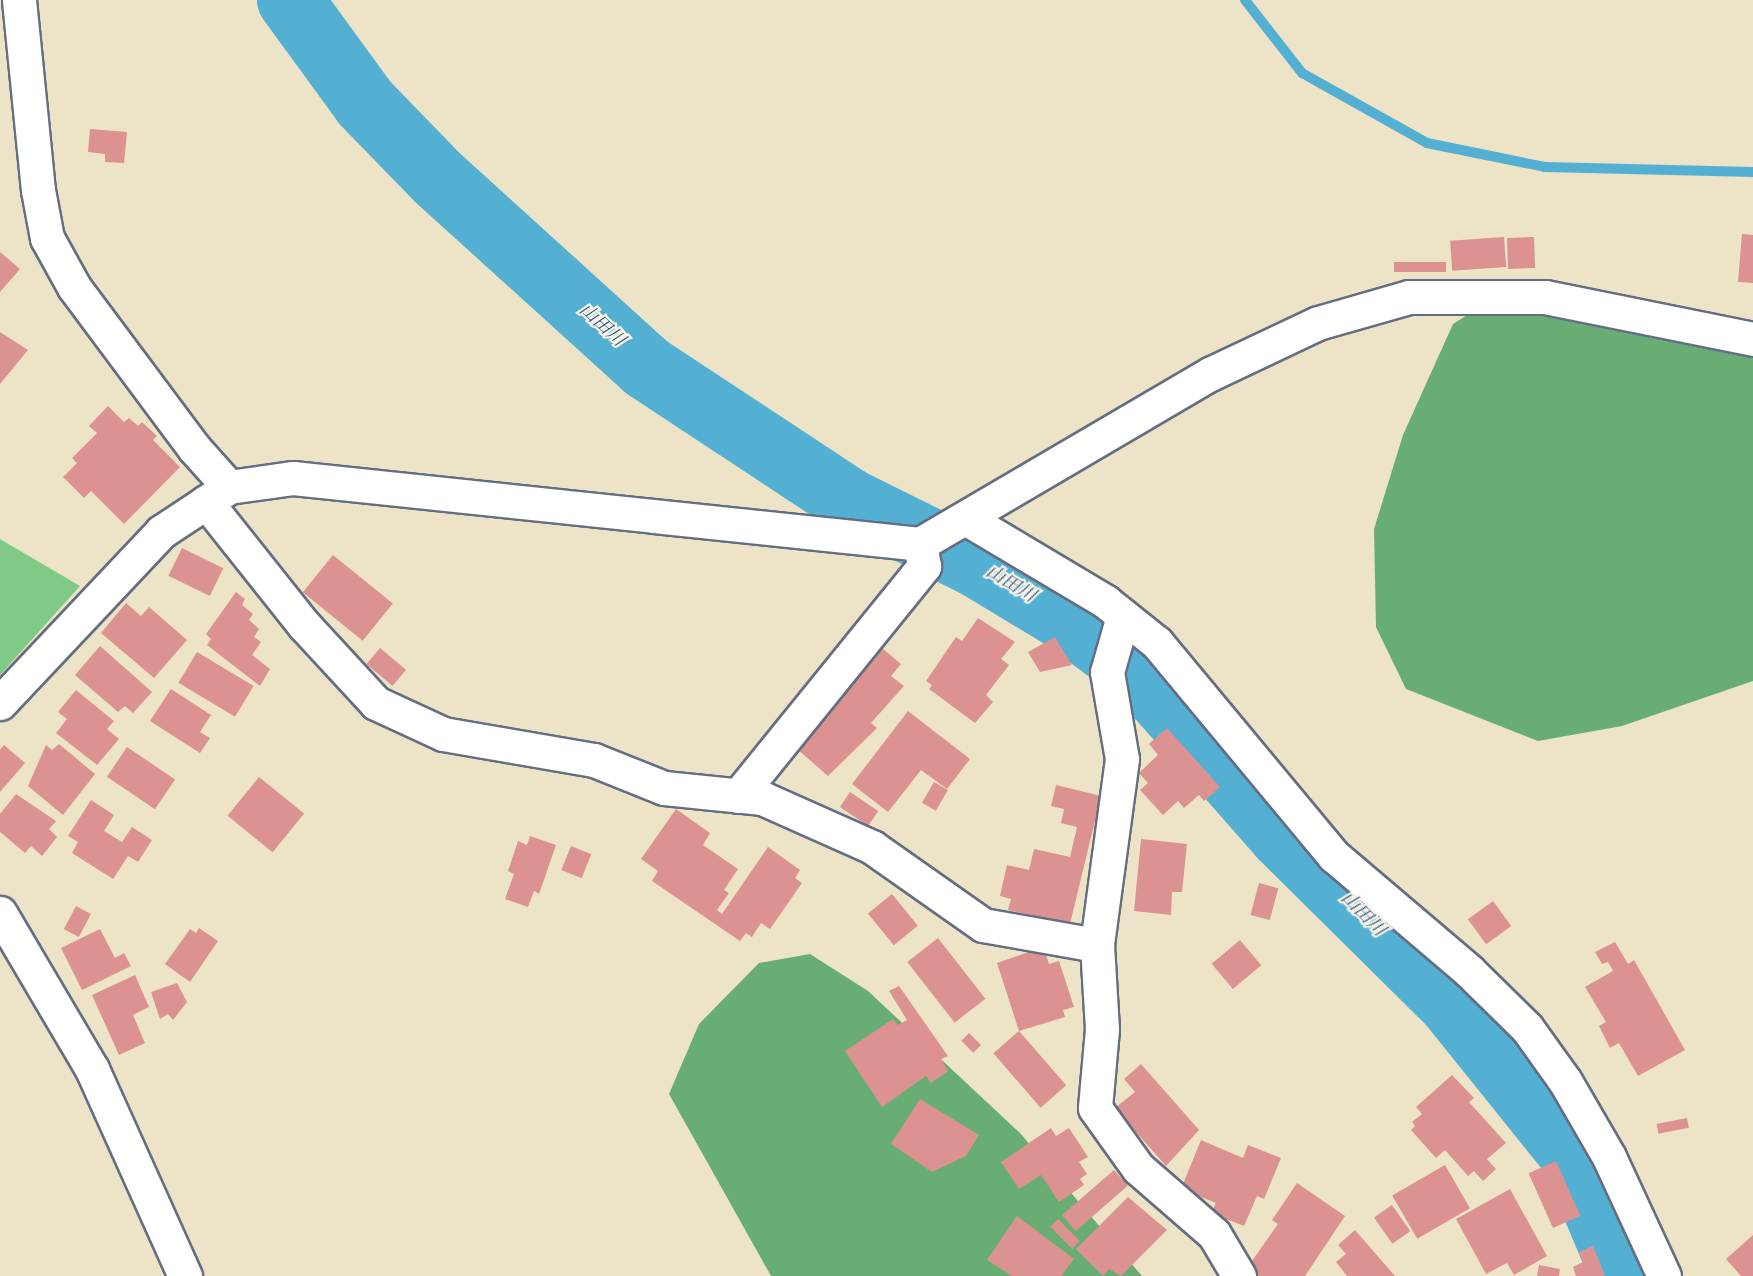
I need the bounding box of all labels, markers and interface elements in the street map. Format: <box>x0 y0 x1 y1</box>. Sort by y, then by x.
water label: 山田川 <box>574 300 628 352</box>
water label: 山田川 <box>981 562 1039 608</box>
water label: 山田川 <box>1335 888 1389 942</box>

